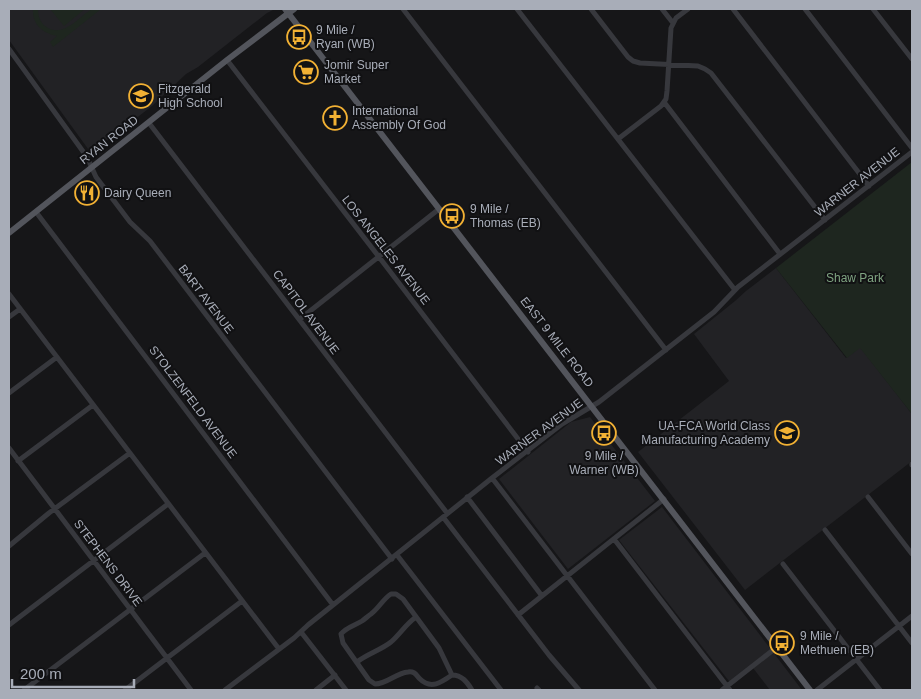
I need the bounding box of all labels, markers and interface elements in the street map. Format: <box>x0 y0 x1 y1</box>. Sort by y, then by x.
place label: 9 Mile / Ryan (WB) <box>316 23 375 51</box>
bus stop icon: 9 Mile / Ryan (WB) <box>286 24 312 50</box>
place label: Jomir Super Market <box>324 58 389 86</box>
supermarket icon: Jomir Super Market <box>293 59 319 85</box>
place label: Fitzgerald High School <box>158 82 223 110</box>
school or university icon: Fitzgerald High School <box>128 83 154 109</box>
place label: International Assembly Of God <box>352 104 446 132</box>
church icon: International Assembly Of God <box>322 105 348 131</box>
street label: RYAN ROAD <box>77 113 141 167</box>
street label: WARNER AVENUE <box>812 144 902 220</box>
restaurant icon: Dairy Queen <box>74 180 100 206</box>
place label: Dairy Queen <box>104 186 171 200</box>
street label: LOS ANGELES AVENUE <box>339 193 433 307</box>
place label: 9 Mile / Thomas (EB) <box>470 202 541 230</box>
bus stop icon: 9 Mile / Thomas (EB) <box>439 203 465 229</box>
street label: BART AVENUE <box>176 262 236 336</box>
street label: CAPITOL AVENUE <box>270 267 342 357</box>
park label: Shaw Park <box>826 271 885 285</box>
street label: EAST 9 MILE ROAD <box>517 294 597 390</box>
street label: STOLZENFELD AVENUE <box>146 343 240 461</box>
street label: WARNER AVENUE <box>493 396 585 468</box>
place label: UA-FCA World Class Manufacturing Academy <box>641 419 770 447</box>
bus stop icon: 9 Mile / Warner (WB) <box>591 420 617 446</box>
school or university icon: UA-FCA World Class Manufacturing Academy <box>774 420 800 446</box>
place label: 9 Mile / Warner (WB) <box>569 449 639 477</box>
street label: STEPHENS DRIVE <box>71 517 145 609</box>
place label: 9 Mile / Methuen (EB) <box>800 629 874 657</box>
bus stop icon: 9 Mile / Methuen (EB) <box>769 630 795 656</box>
scale bar <box>12 656 135 688</box>
text: 200 m <box>20 665 62 682</box>

